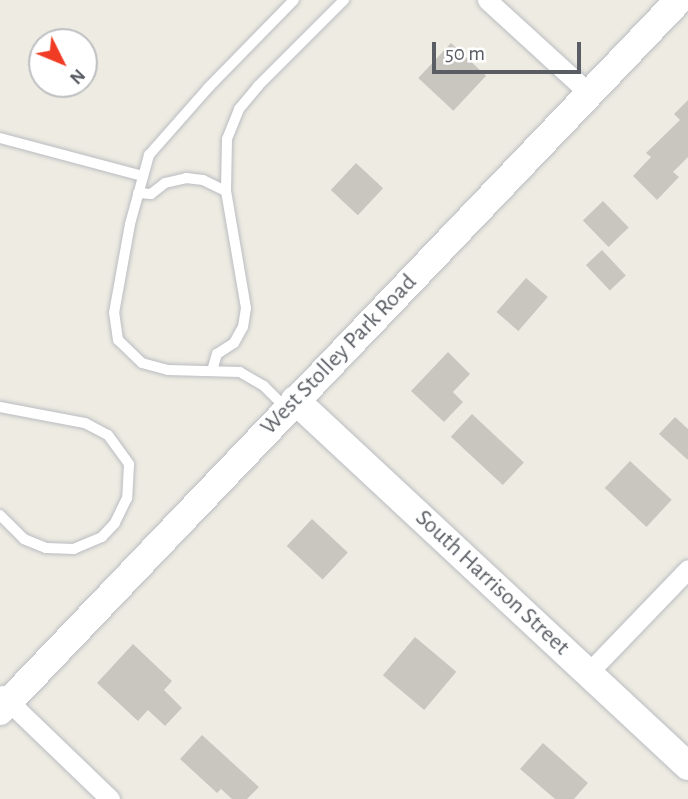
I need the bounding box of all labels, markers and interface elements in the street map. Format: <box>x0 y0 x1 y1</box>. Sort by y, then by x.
north arrow <box>28 28 98 98</box>
scale bar <box>436 28 585 72</box>
text: 50 m <box>445 43 485 64</box>
text: N <box>66 65 89 88</box>
street label: West Stolley Park Road <box>255 269 423 441</box>
street label: South Harrison Street <box>409 504 575 662</box>

